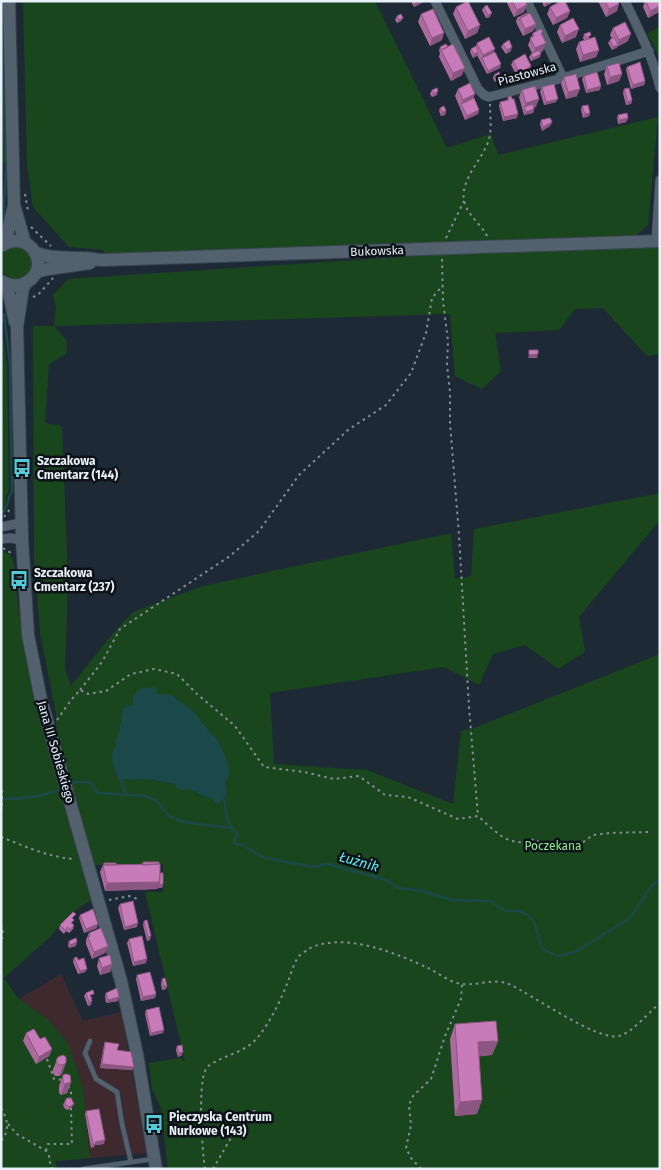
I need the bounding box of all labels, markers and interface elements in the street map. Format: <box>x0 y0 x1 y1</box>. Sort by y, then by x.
street label: Piastowska <box>496 59 558 89</box>
street label: Bukowska <box>350 243 404 259</box>
place label: Szczakowa Cmentarz (144) <box>37 454 118 482</box>
bus stop icon: Szczakowa Cmentarz (144) <box>11 457 33 479</box>
place label: Szczakowa Cmentarz (237) <box>34 566 114 594</box>
bus stop icon: Szczakowa Cmentarz (237) <box>8 569 30 591</box>
street label: Jana III Sobieskiego <box>35 699 77 805</box>
park label: Poczekana <box>524 839 582 853</box>
water label: Łużnik <box>337 848 381 876</box>
place label: Pieczyska Centrum Nurkowe (143) <box>169 1110 272 1138</box>
bus stop icon: Pieczyska Centrum Nurkowe (143) <box>143 1113 165 1135</box>

